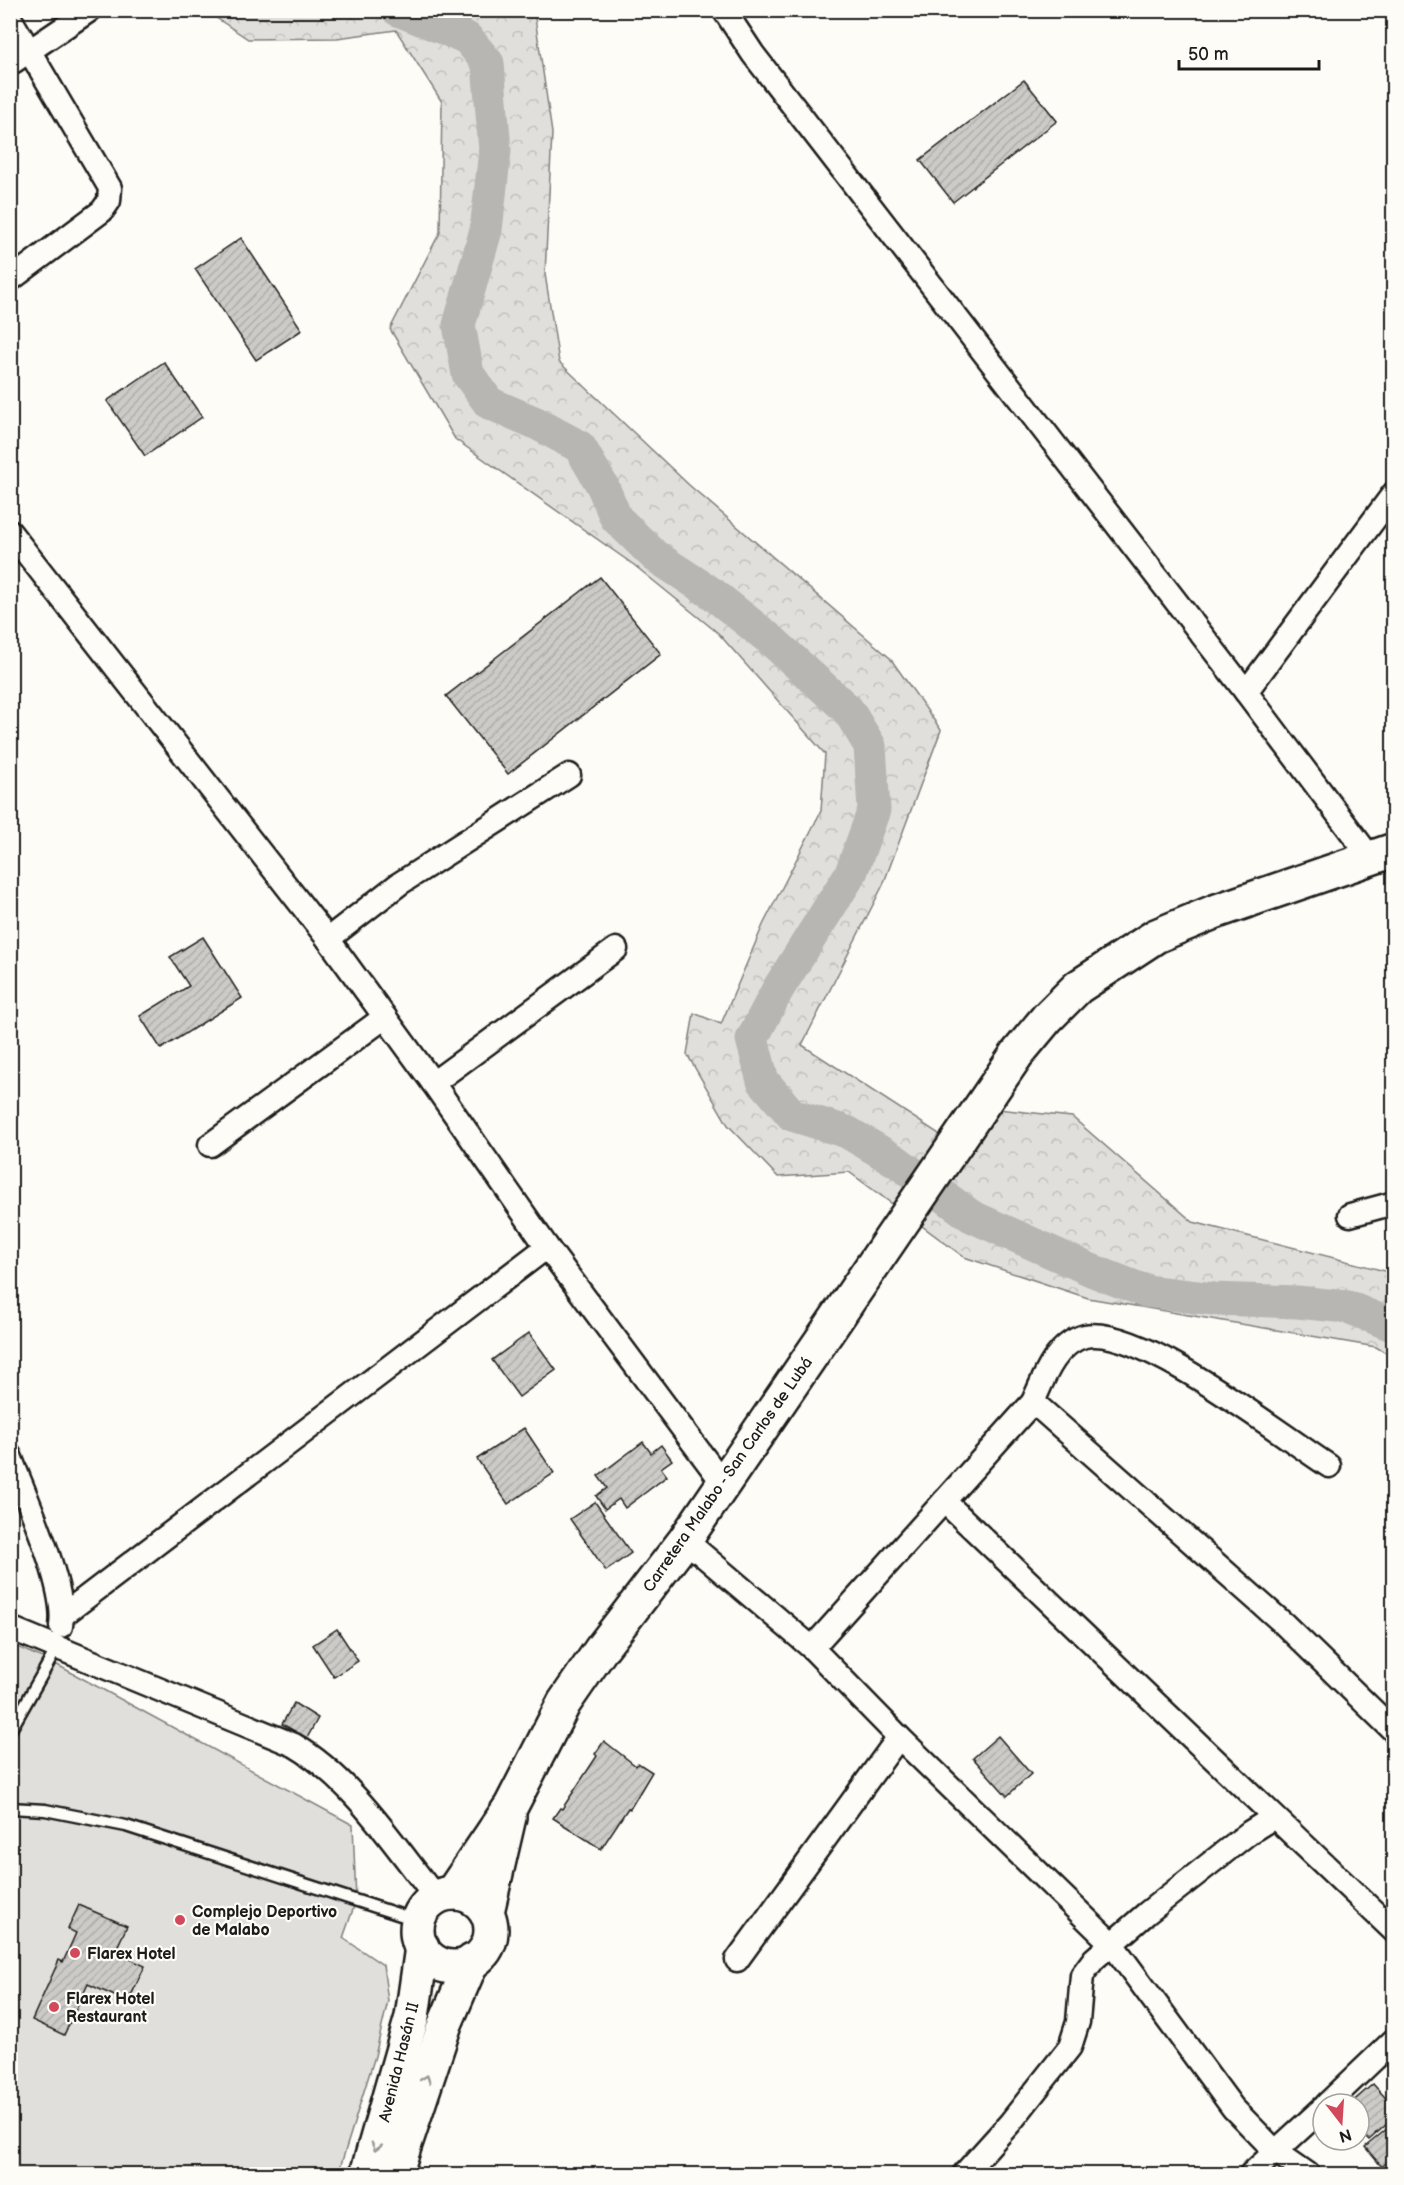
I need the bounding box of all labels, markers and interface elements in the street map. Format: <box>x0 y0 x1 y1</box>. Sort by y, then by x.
scale bar <box>1179 33 1318 71</box>
text: 50 m <box>1188 44 1229 65</box>
street label: Carretera Malabo - San Carlos de Lubá <box>639 1354 817 1596</box>
place label: Complejo Deportivo de Malabo <box>192 1903 337 1940</box>
marker: Complejo Deportivo de Malabo <box>173 1913 187 1927</box>
place label: Flarex Hotel <box>87 1945 176 1964</box>
marker: Flarex Hotel <box>68 1946 82 1960</box>
place label: Flarex Hotel Restaurant <box>66 1990 155 2027</box>
marker: Flarex Hotel Restaurant <box>47 2000 61 2014</box>
street label: Avenida Hasán II <box>375 2001 424 2124</box>
one-way arrow <box>418 2074 431 2085</box>
north arrow <box>1311 2092 1371 2152</box>
text: N <box>1336 2124 1353 2146</box>
one-way arrow <box>371 2141 383 2152</box>

